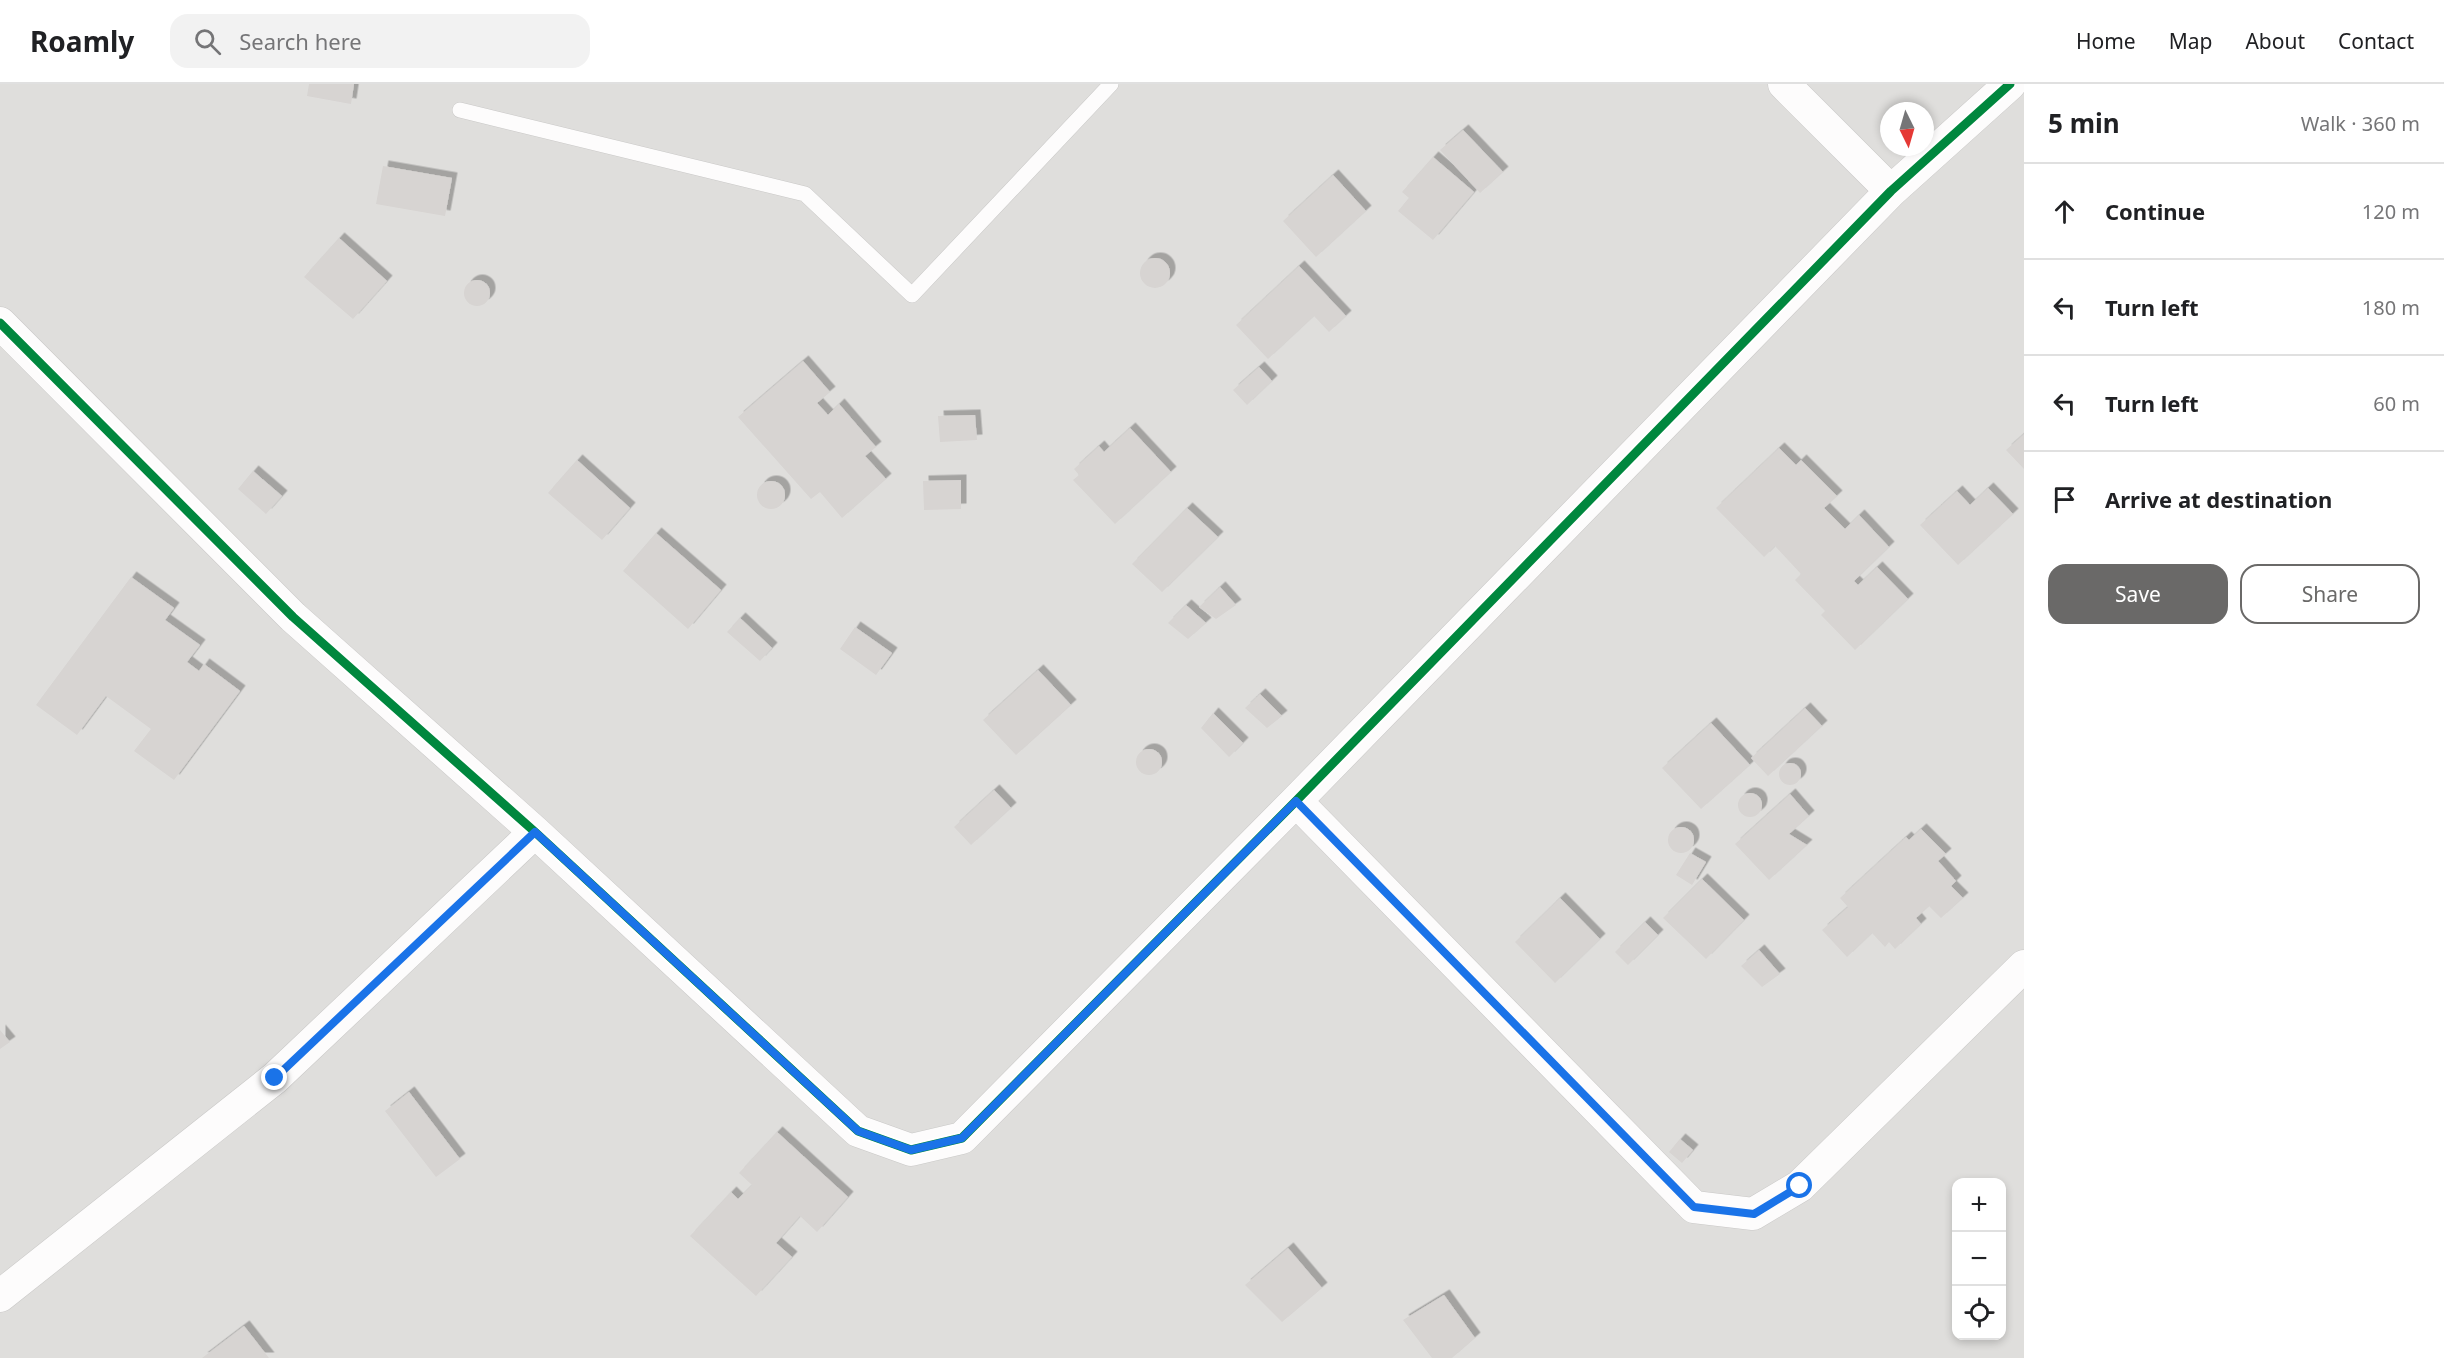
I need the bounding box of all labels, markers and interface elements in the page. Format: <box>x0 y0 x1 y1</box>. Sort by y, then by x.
search box <box>170 14 590 68</box>
text: Roamly <box>30 22 134 60</box>
icon: search <box>191 25 224 58</box>
text: Search here <box>239 26 362 56</box>
text: Home <box>2076 27 2136 55</box>
text: Map <box>2169 27 2212 55</box>
text: About <box>2245 27 2305 55</box>
text: Contact <box>2338 27 2414 55</box>
north arrow <box>1880 102 1934 156</box>
text: 5 min <box>2048 105 2120 141</box>
text: Walk · 360 m <box>2301 110 2420 137</box>
icon: ahead <box>2048 195 2081 228</box>
text: Continue <box>2105 196 2205 226</box>
text: 120 m <box>2362 198 2420 225</box>
icon: left <box>2048 291 2081 324</box>
text: Turn left <box>2105 292 2199 322</box>
text: 180 m <box>2362 294 2420 321</box>
icon: left <box>2048 387 2081 420</box>
text: Turn left <box>2105 388 2199 418</box>
text: 60 m <box>2373 390 2420 417</box>
icon: arrive <box>2048 483 2081 516</box>
text: Arrive at destination <box>2105 484 2332 514</box>
button: Save <box>2048 564 2228 624</box>
button: Share <box>2240 564 2420 624</box>
route end <box>261 1064 287 1090</box>
route start <box>1786 1172 1812 1198</box>
map controls <box>1952 1178 2006 1340</box>
button: + <box>1952 1178 2006 1232</box>
button: − <box>1952 1232 2006 1286</box>
button: locate <box>1952 1286 2006 1340</box>

